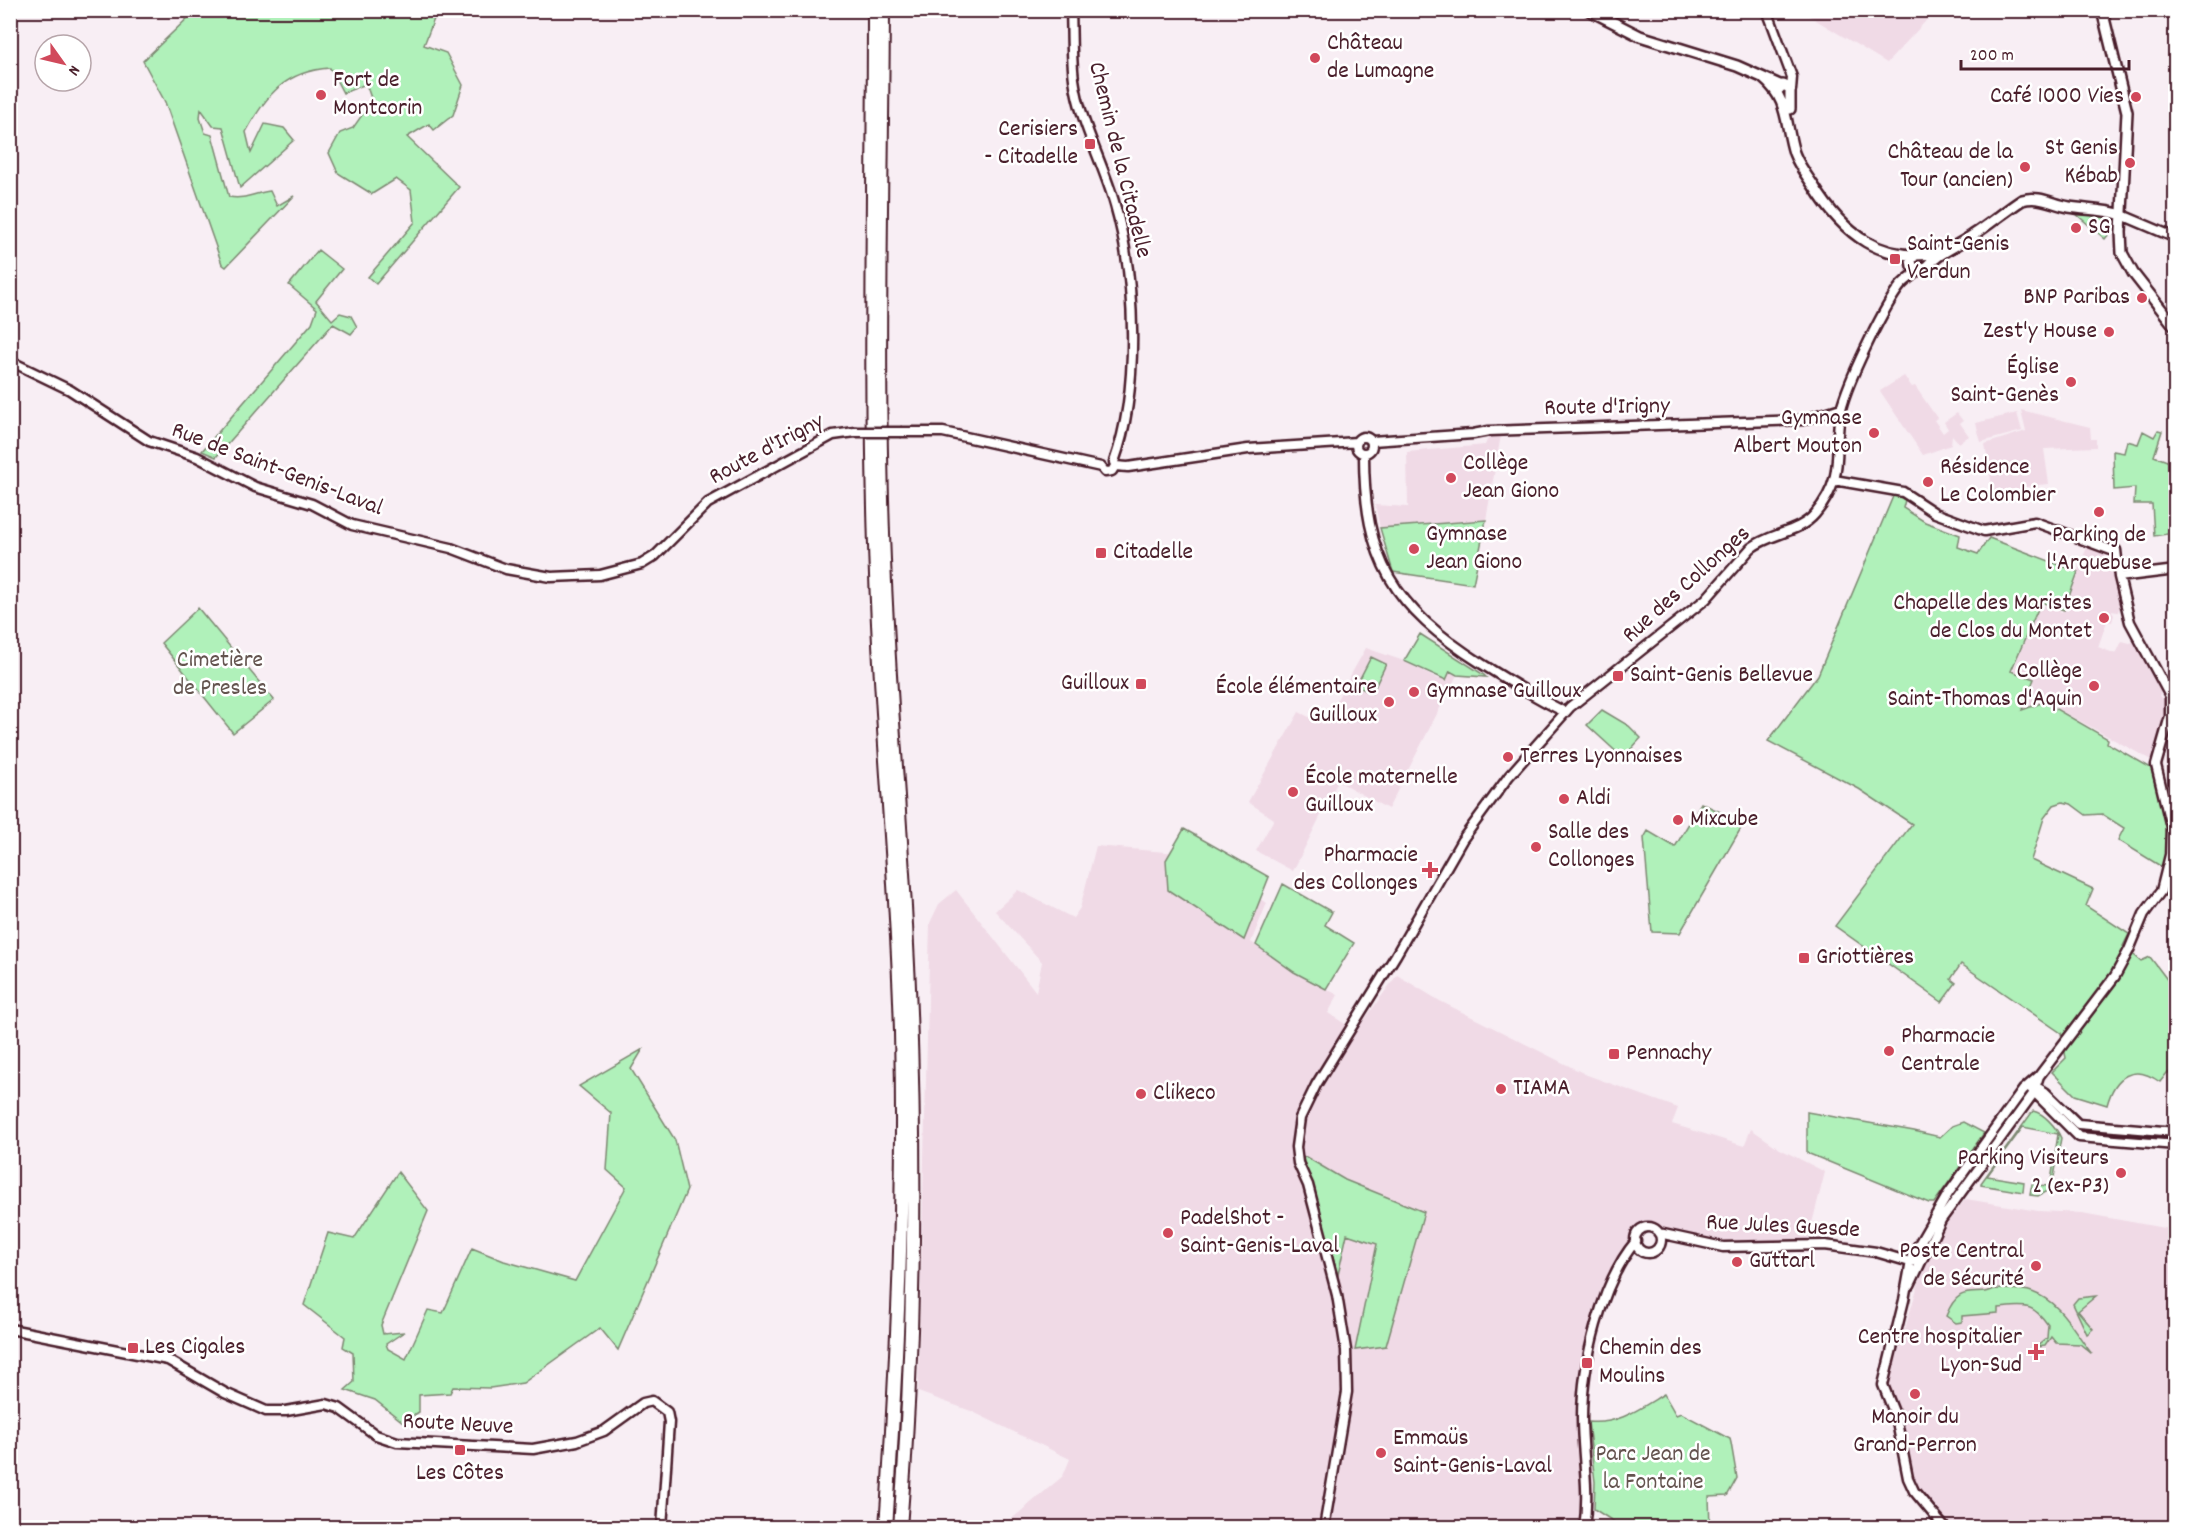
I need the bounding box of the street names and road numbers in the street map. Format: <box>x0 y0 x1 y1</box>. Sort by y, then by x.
street label: Chemin de la Citadelle <box>1078 58 1160 262</box>
street label: Route d'Irigny <box>1544 390 1671 426</box>
street label: Route d'Irigny <box>704 405 832 495</box>
street label: Rue de Saint-Genis-Laval <box>166 414 388 526</box>
street label: Rue des Collonges <box>1615 518 1759 652</box>
street label: Rue Jules Guesde <box>1705 1206 1861 1248</box>
street label: Route Neuve <box>402 1405 514 1445</box>

